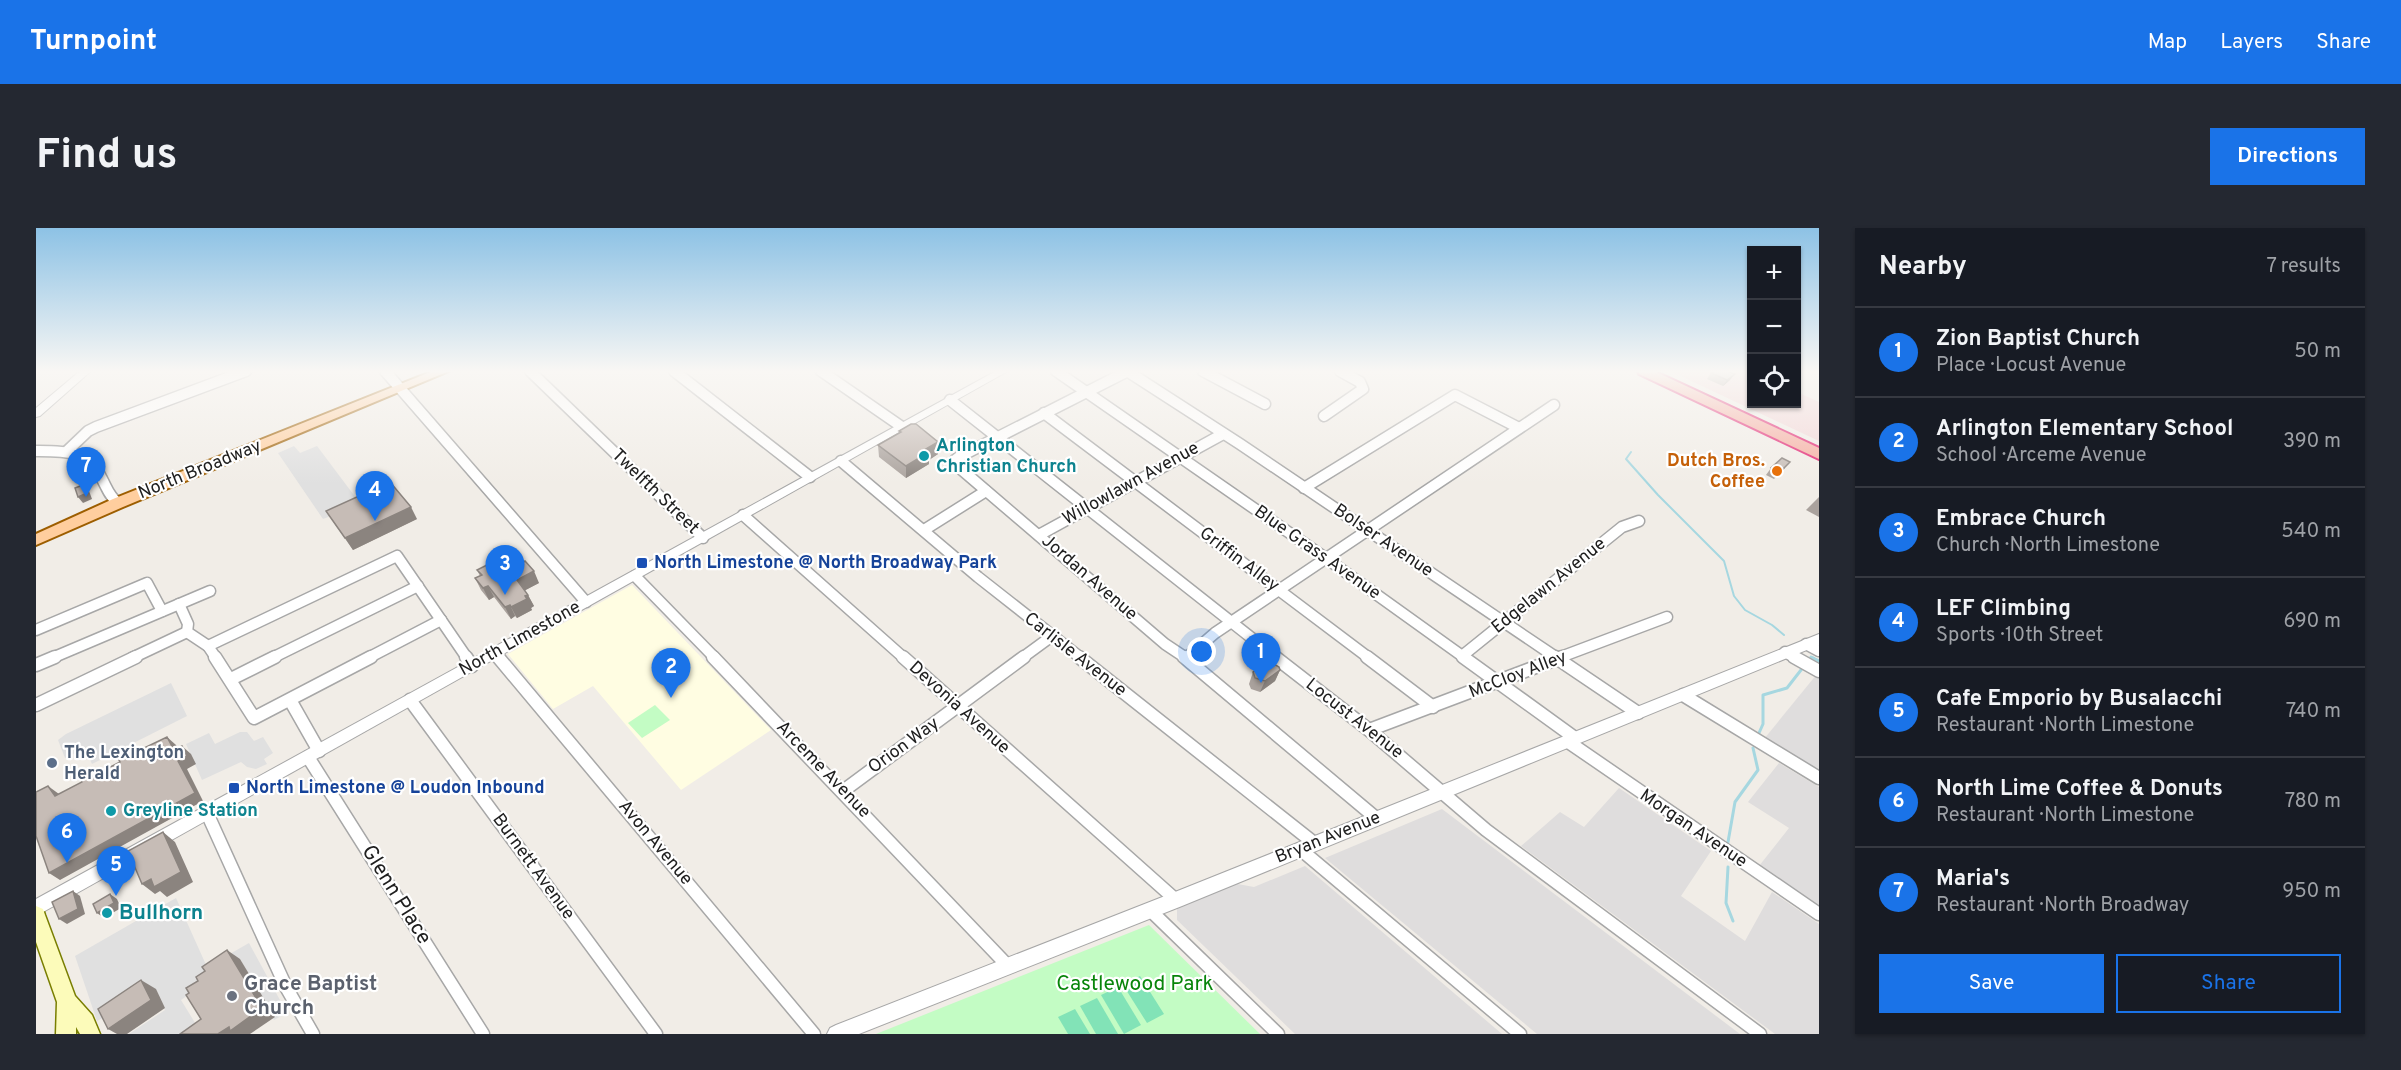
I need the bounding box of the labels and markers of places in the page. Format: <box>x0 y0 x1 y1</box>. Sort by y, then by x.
place label: Arlington Christian Church <box>936 435 1077 479</box>
pin: 7 <box>67 448 106 497</box>
marker: Arlington Christian Church <box>917 449 931 463</box>
place label: Dutch Bros. Coffee <box>1667 450 1765 494</box>
marker: Dutch Bros. Coffee <box>1770 464 1784 478</box>
pin: 4 <box>356 472 394 521</box>
pin: 3 <box>486 546 524 595</box>
place label: North Limestone @ North Broadway Park <box>654 552 997 575</box>
marker: North Limestone @ North Broadway Park <box>635 556 649 570</box>
pin: 1 <box>1242 634 1280 683</box>
pin: 2 <box>652 648 690 698</box>
place label: The Lexington Herald <box>64 742 184 786</box>
marker: The Lexington Herald <box>45 756 59 770</box>
place label: North Limestone @ Loudon Inbound <box>246 777 545 800</box>
marker: North Limestone @ Loudon Inbound <box>227 781 241 795</box>
place label: Greyline Station <box>123 800 258 823</box>
marker: Greyline Station <box>104 804 118 818</box>
pin: 6 <box>48 814 87 863</box>
pin: 5 <box>96 846 136 896</box>
place label: Bullhorn <box>119 900 203 927</box>
marker: Bullhorn <box>100 906 114 920</box>
place label: Grace Baptist Church <box>244 971 377 1022</box>
marker: Grace Baptist Church <box>225 989 239 1003</box>

